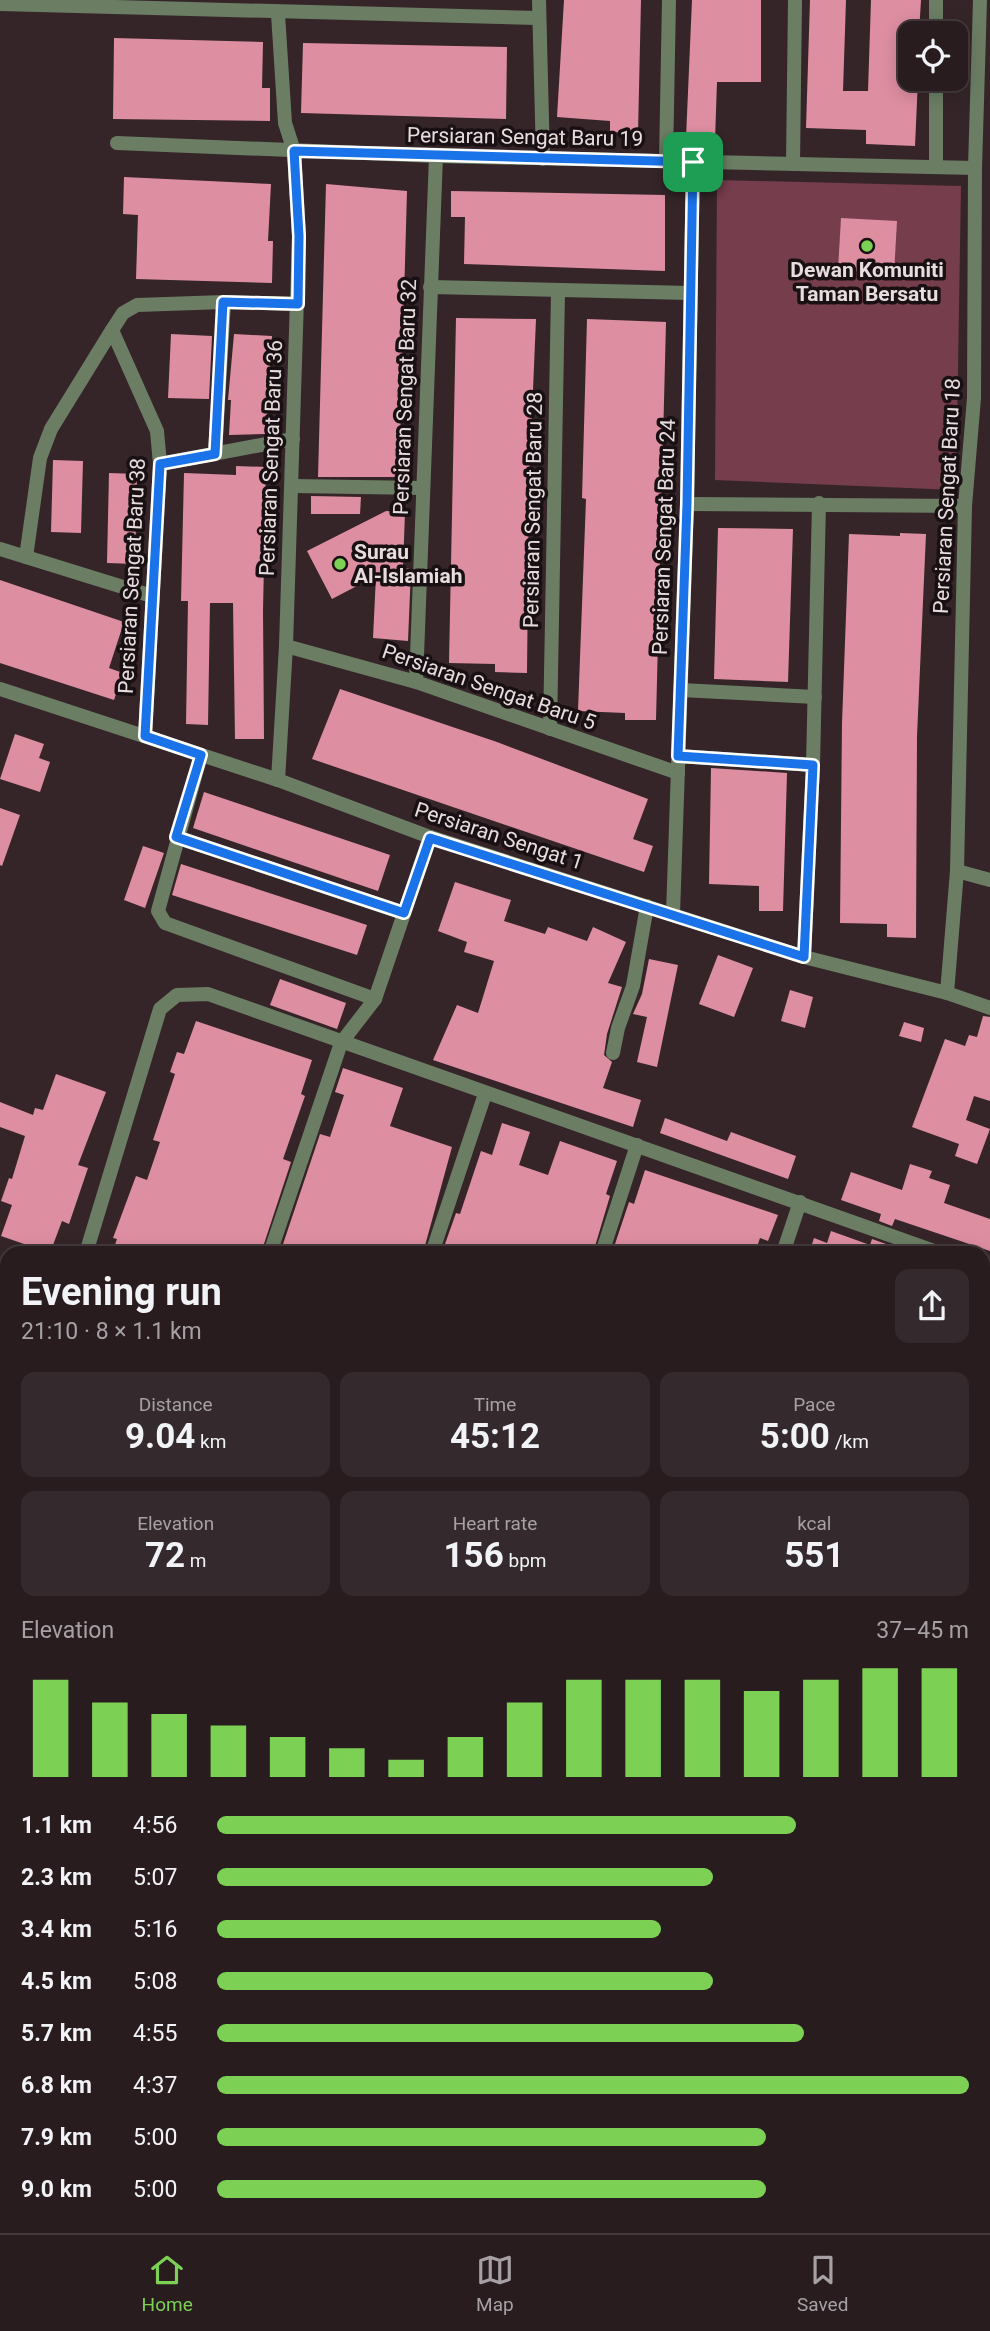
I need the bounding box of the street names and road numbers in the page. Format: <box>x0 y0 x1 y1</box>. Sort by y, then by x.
street label: Persiaran Sengat Baru 19 <box>407 123 643 151</box>
street label: Persiaran Sengat Baru 32 <box>389 278 421 515</box>
street label: Persiaran Sengat Baru 36 <box>255 340 287 576</box>
street label: Persiaran Sengat Baru 18 <box>929 377 965 615</box>
street label: Persiaran Sengat Baru 28 <box>519 392 547 628</box>
street label: Persiaran Sengat Baru 24 <box>648 418 680 655</box>
street label: Persiaran Sengat Baru 38 <box>114 457 150 695</box>
street label: Persiaran Sengat Baru 5 <box>379 639 599 735</box>
street label: Persiaran Sengat 1 <box>412 797 586 875</box>

